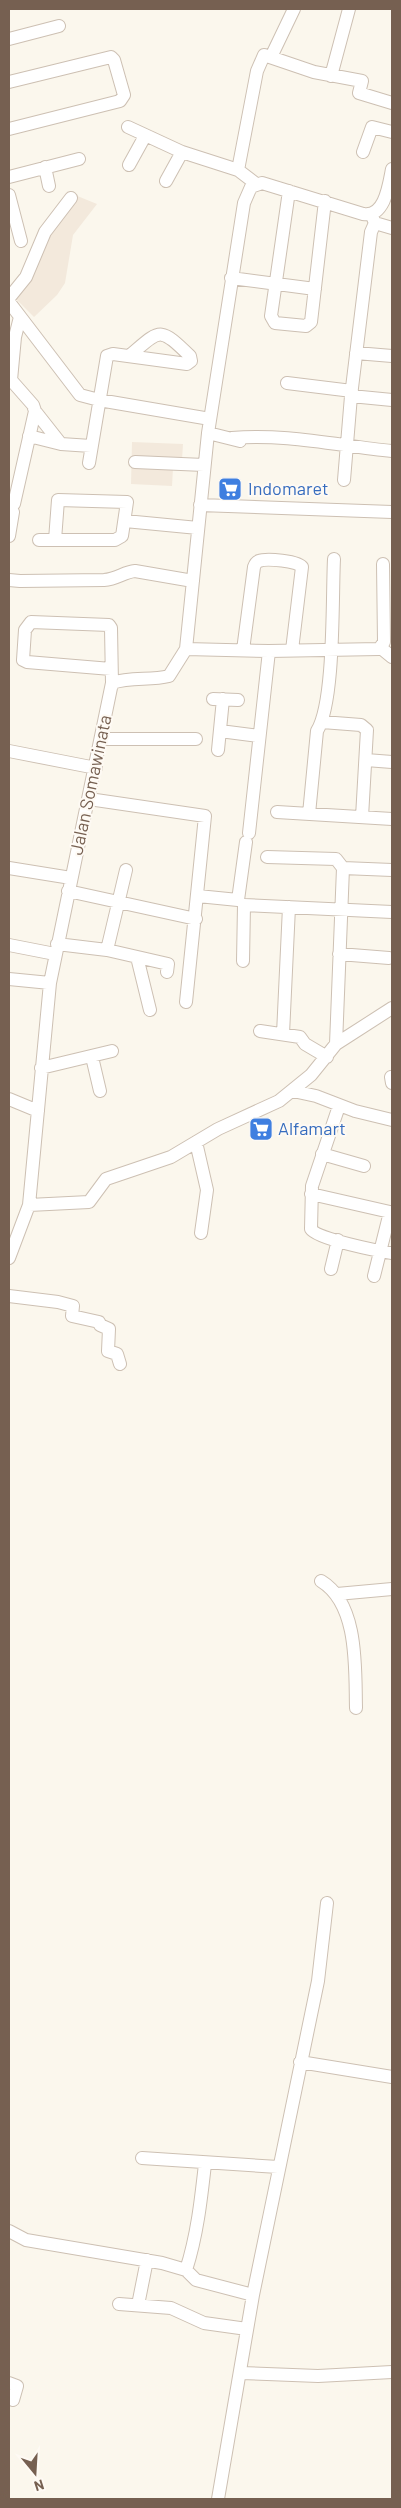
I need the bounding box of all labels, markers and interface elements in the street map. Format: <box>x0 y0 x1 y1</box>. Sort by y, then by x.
supermarket icon: Indomaret <box>217 476 243 502</box>
place label: Indomaret <box>248 477 328 499</box>
street label: Jalan Somawinata <box>64 713 116 857</box>
supermarket icon: Alfamart <box>248 1116 274 1142</box>
place label: Alfamart <box>278 1117 346 1139</box>
north arrow <box>10 2448 60 2498</box>
text: N <box>32 2476 46 2495</box>

